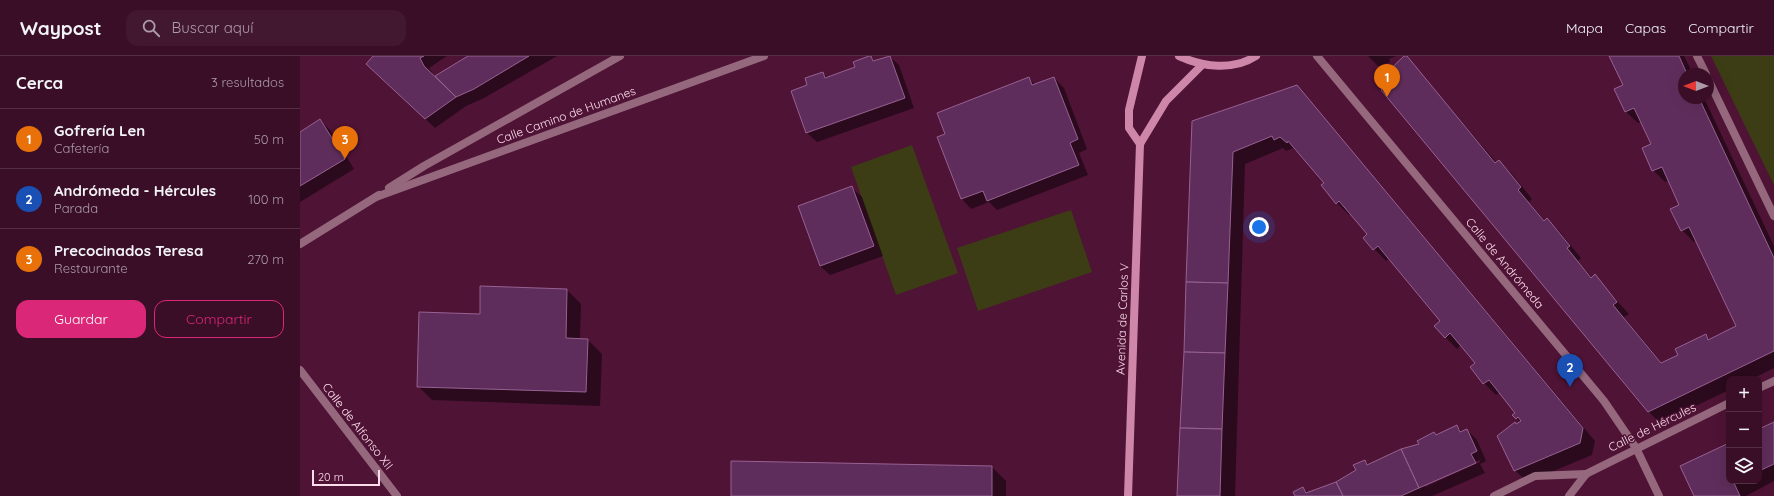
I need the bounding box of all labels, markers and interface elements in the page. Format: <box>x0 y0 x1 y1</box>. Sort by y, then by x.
search box <box>126 10 406 46</box>
text: Waypost <box>20 16 102 40</box>
icon: search <box>140 17 162 39</box>
text: Buscar aquí <box>172 18 254 37</box>
text: Mapa <box>1566 19 1603 37</box>
text: Capas <box>1625 19 1666 37</box>
text: Compartir <box>1688 19 1754 37</box>
pin: 1 <box>1374 64 1400 97</box>
north arrow <box>1678 68 1714 104</box>
text: Cerca <box>16 72 63 93</box>
text: 3 resultados <box>211 74 284 90</box>
street label: Calle Camino de Humanes <box>494 83 638 147</box>
text: Gofrería Len <box>54 121 145 140</box>
pin: 3 <box>332 126 358 159</box>
text: 1 <box>26 131 32 147</box>
text: 50 m <box>254 131 284 147</box>
text: Cafetería <box>54 140 109 156</box>
text: Andrómeda - Hércules <box>54 181 216 200</box>
text: 2 <box>25 191 33 207</box>
text: 100 m <box>248 191 284 207</box>
text: Parada <box>54 200 98 216</box>
street label: Calle de Andrómeda <box>1463 215 1547 311</box>
your location <box>1249 217 1269 237</box>
text: Precocinados Teresa <box>54 241 203 260</box>
text: 3 <box>26 251 32 267</box>
text: 270 m <box>247 251 284 267</box>
text: Restaurante <box>54 260 128 276</box>
street label: Avenida de Carlos V <box>1113 263 1131 375</box>
button: Guardar <box>16 300 146 338</box>
button: Compartir <box>154 300 284 338</box>
pin: 2 <box>1557 354 1583 387</box>
map controls <box>1726 376 1762 484</box>
button: + <box>1726 376 1762 412</box>
street label: Calle de Alfonso XII <box>319 380 397 472</box>
street label: Calle de Hércules <box>1606 399 1699 455</box>
button: − <box>1726 412 1762 448</box>
button: layers <box>1726 448 1762 484</box>
scale bar <box>312 468 380 487</box>
text: 20 m <box>318 470 344 484</box>

